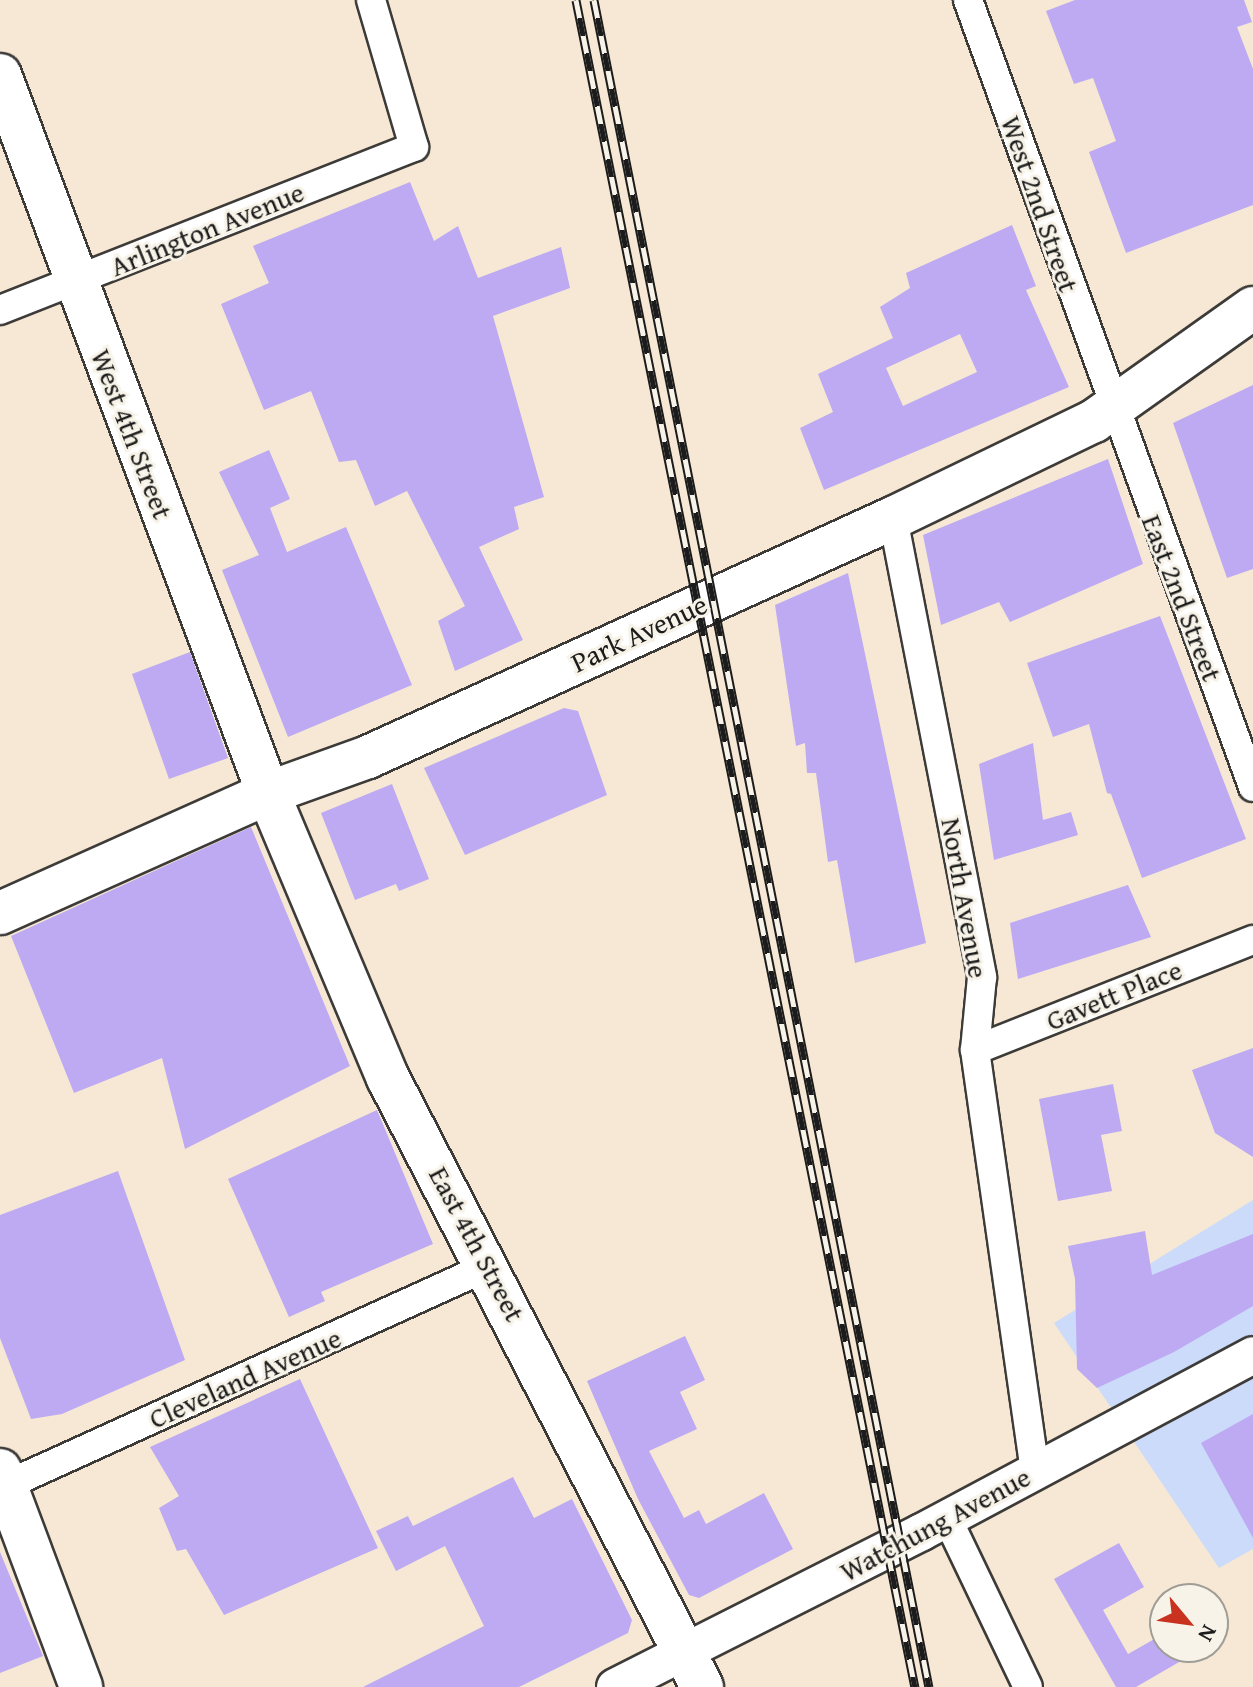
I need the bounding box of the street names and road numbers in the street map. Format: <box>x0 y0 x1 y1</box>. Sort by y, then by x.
street label: West 2nd Street <box>994 111 1086 297</box>
street label: Arlington Avenue <box>105 175 309 283</box>
street label: West 4th Street <box>84 344 180 524</box>
street label: East 2nd Street <box>1135 510 1229 686</box>
street label: Park Avenue <box>566 587 712 679</box>
street label: North Avenue <box>934 815 996 981</box>
street label: Gavett Place <box>1041 953 1187 1037</box>
street label: East 4th Street <box>422 1161 532 1327</box>
street label: Cleveland Avenue <box>144 1321 346 1435</box>
street label: Watchung Avenue <box>834 1460 1036 1588</box>

